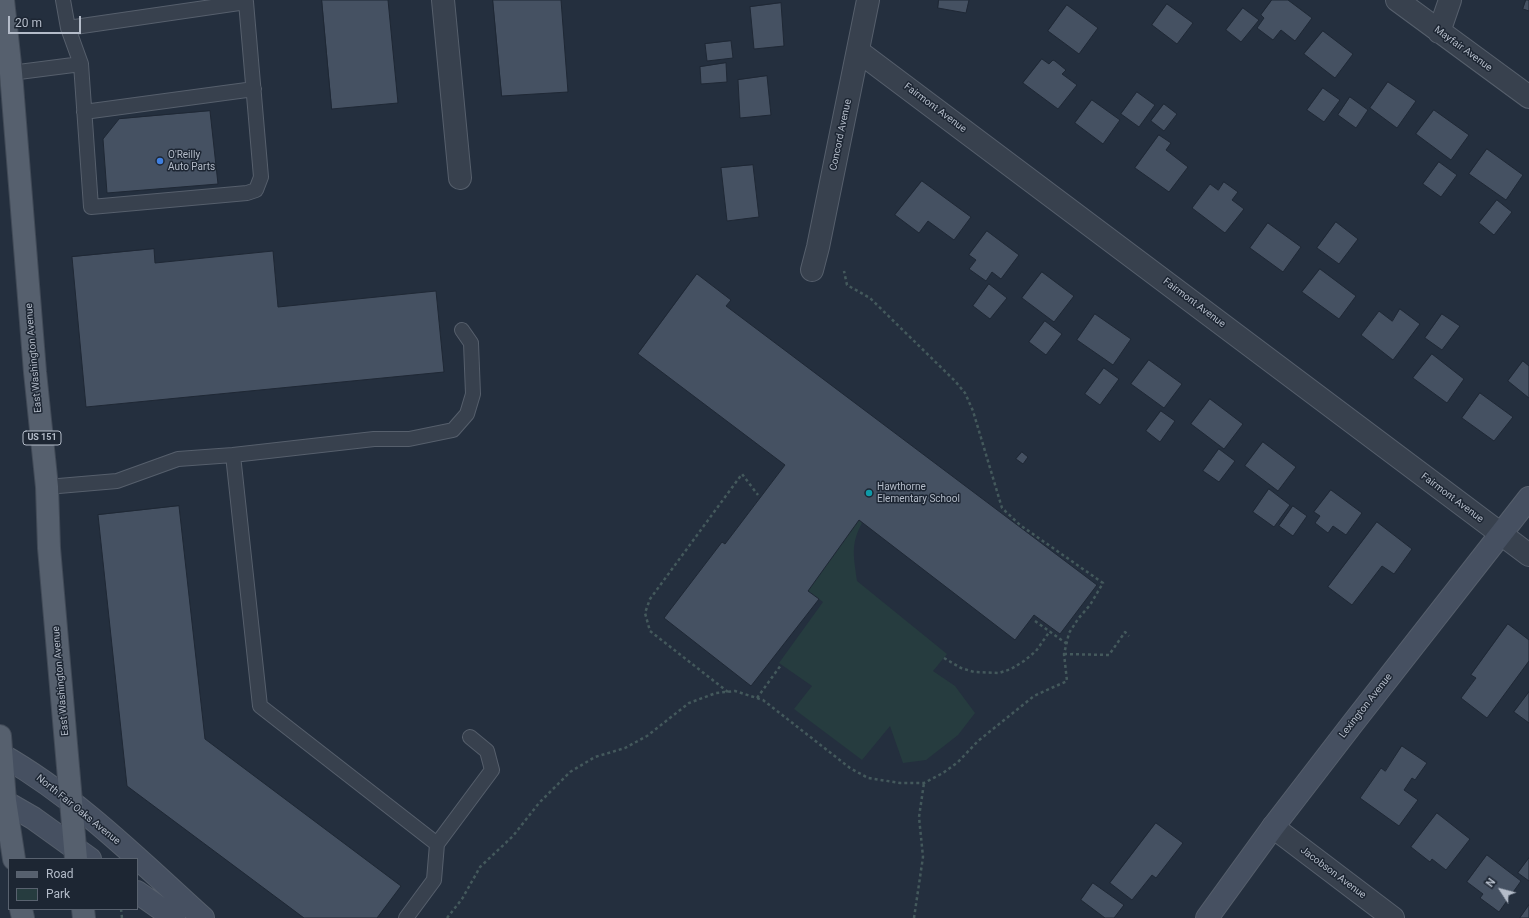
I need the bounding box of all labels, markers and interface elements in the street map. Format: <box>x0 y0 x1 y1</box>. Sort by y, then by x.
scale bar <box>10 8 83 34</box>
text: 20 m <box>15 16 42 30</box>
street label: Mayfair Avenue <box>1432 24 1494 74</box>
street label: Fairmont Avenue <box>901 81 969 135</box>
street label: Concord Avenue <box>828 98 854 172</box>
place label: O'Reilly Auto Parts <box>168 149 215 172</box>
marker: O'Reilly Auto Parts <box>155 156 165 166</box>
street label: Fairmont Avenue <box>1160 276 1228 330</box>
street label: East Washington Avenue <box>23 303 45 413</box>
road number: US 151 <box>23 431 61 445</box>
street label: Fairmont Avenue <box>1418 471 1486 525</box>
place label: Hawthorne Elementary School <box>877 481 960 504</box>
marker: Hawthorne Elementary School <box>864 488 874 498</box>
street label: East Washington Avenue <box>50 626 72 736</box>
street label: Lexington Avenue <box>1337 671 1395 741</box>
street label: North Fair Oaks Avenue <box>34 772 122 848</box>
street label: Jacobson Avenue <box>1298 844 1368 902</box>
legend <box>8 858 138 910</box>
text: Road <box>46 867 74 881</box>
north arrow <box>1481 870 1521 910</box>
text: N <box>1483 876 1498 890</box>
text: Park <box>46 887 70 901</box>

